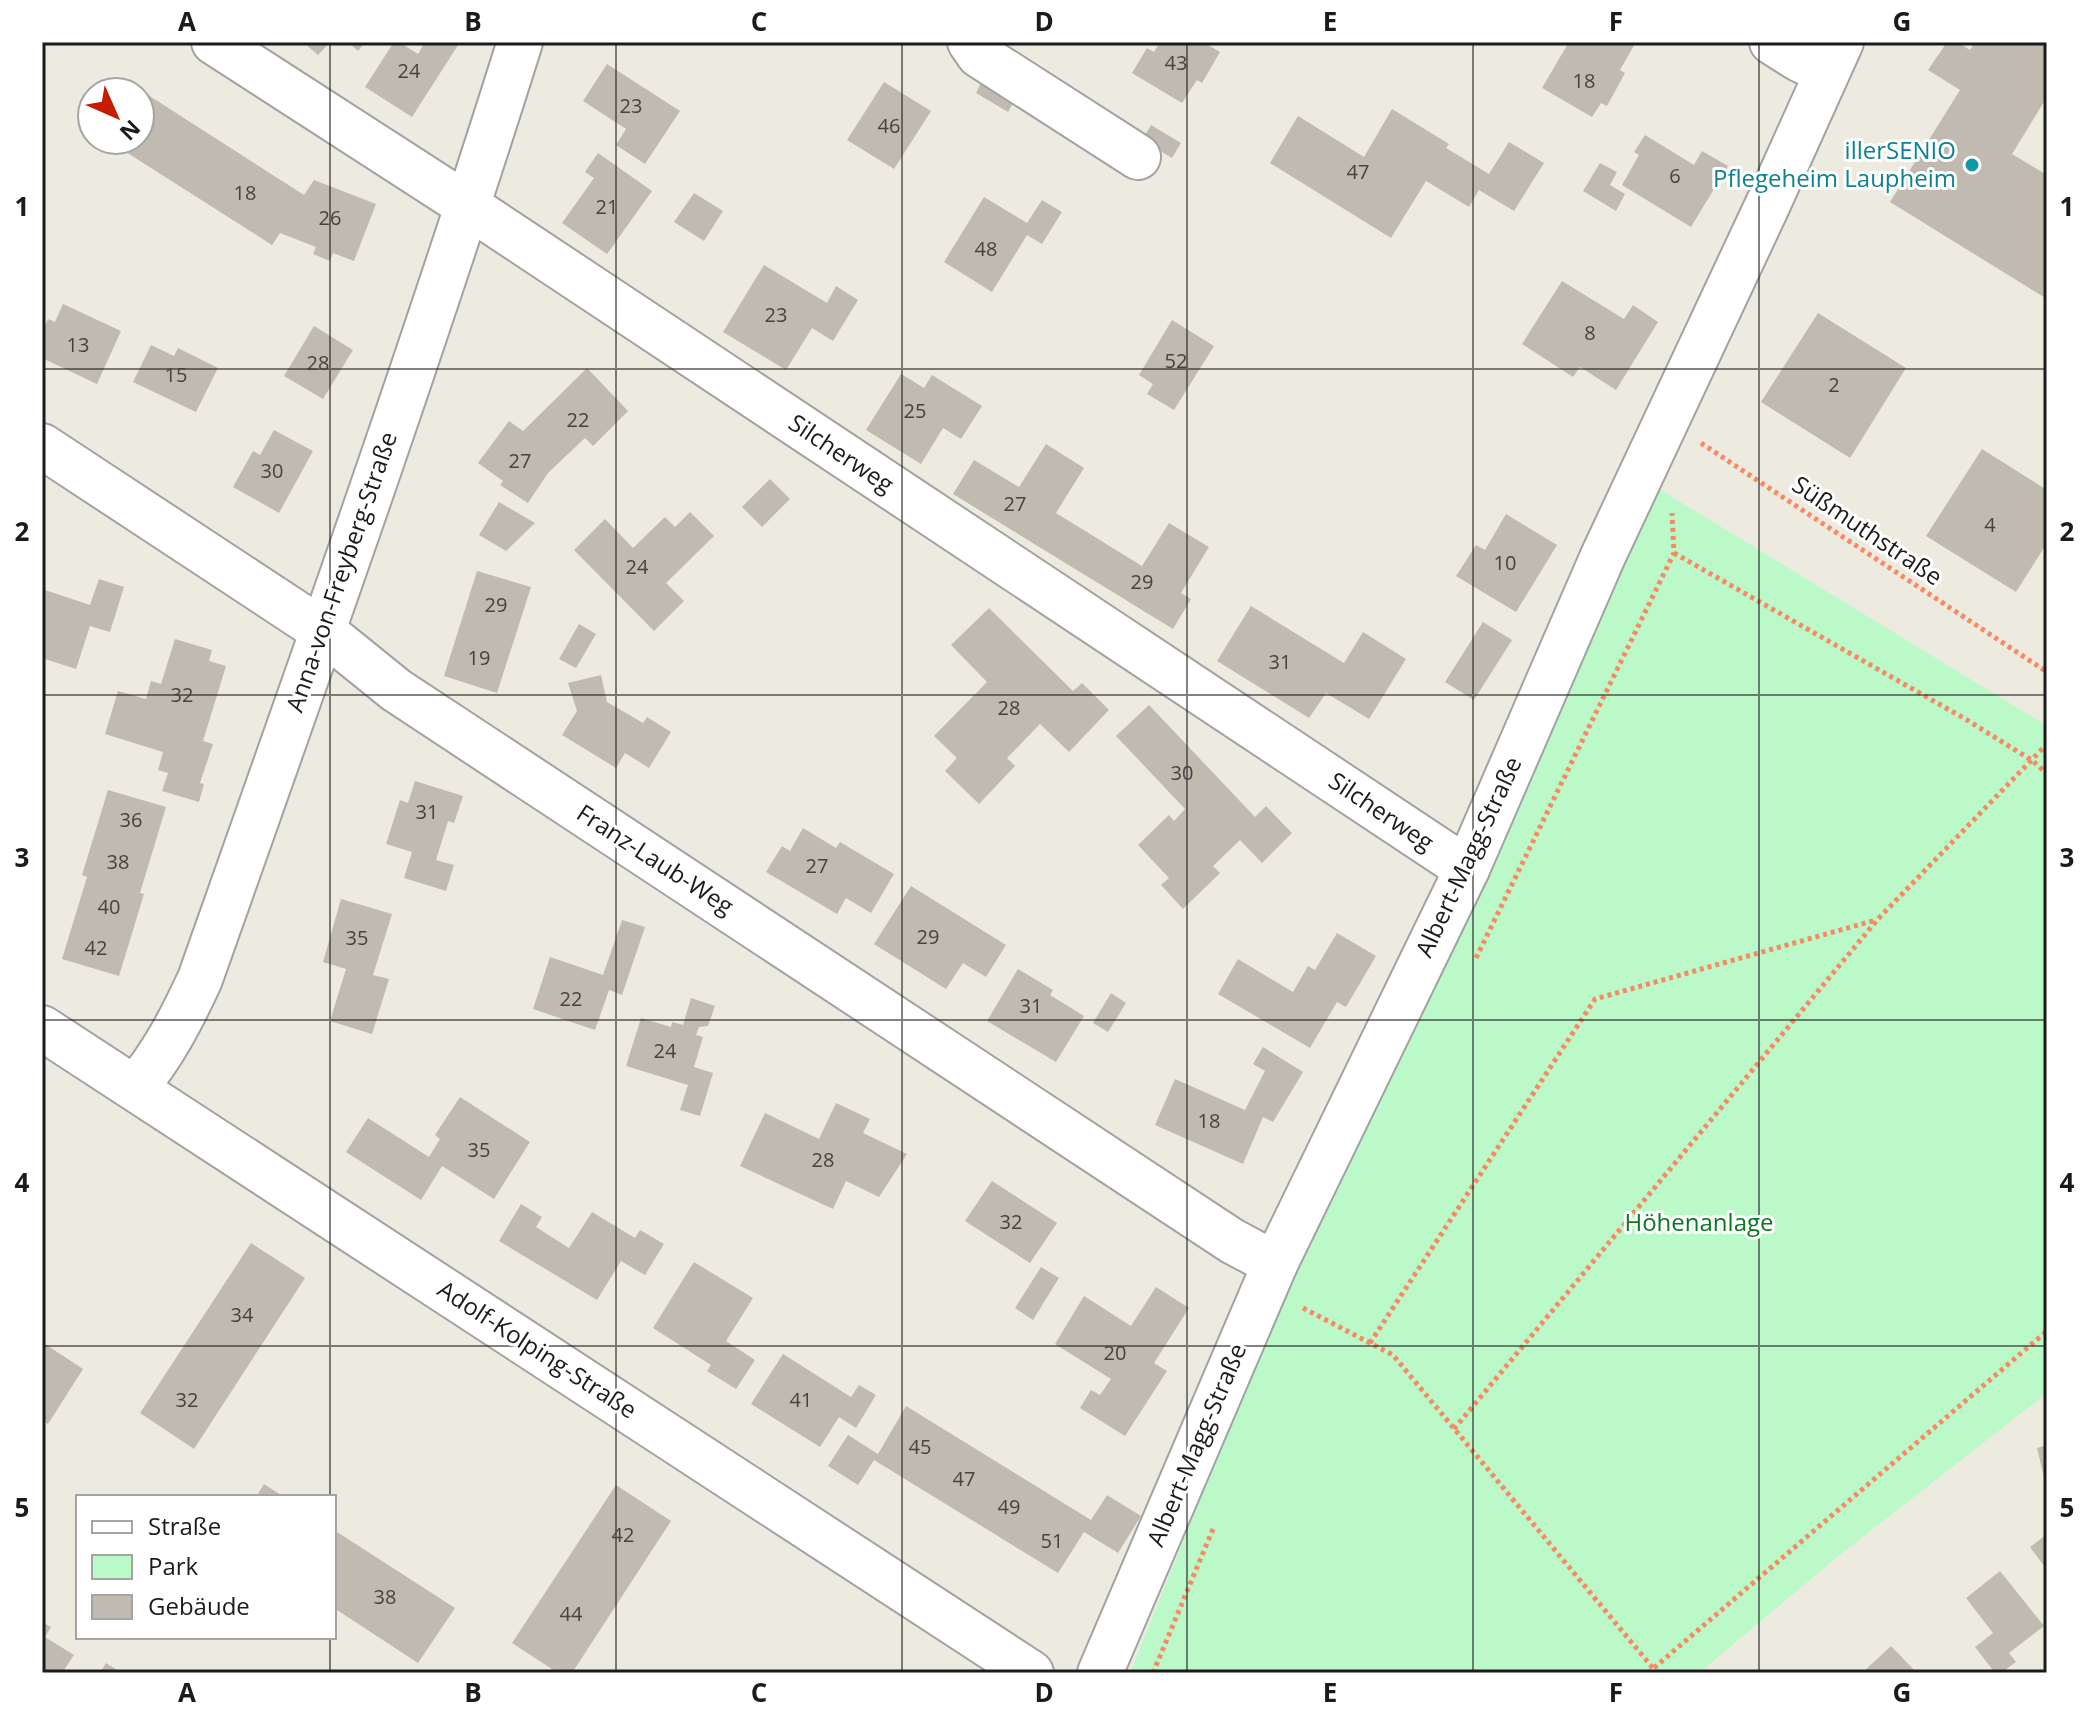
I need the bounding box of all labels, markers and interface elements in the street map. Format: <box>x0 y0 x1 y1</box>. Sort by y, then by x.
text: A <box>178 3 196 39</box>
text: B <box>464 3 482 39</box>
text: C <box>751 3 767 39</box>
text: D <box>1034 3 1054 39</box>
text: E <box>1323 3 1337 39</box>
text: F <box>1609 3 1623 39</box>
text: G <box>1893 3 1911 39</box>
house number: 43 <box>1165 49 1187 76</box>
house number: 24 <box>398 57 421 84</box>
house number: 18 <box>1573 67 1595 94</box>
north arrow <box>76 76 156 156</box>
house number: 23 <box>620 92 642 119</box>
house number: 46 <box>878 112 900 139</box>
text: N <box>114 114 148 148</box>
place label: illerSENIO Pflegeheim Laupheim <box>1713 133 1956 194</box>
marker: illerSENIO Pflegeheim Laupheim <box>1963 156 1981 174</box>
house number: 47 <box>1347 158 1369 185</box>
house number: 6 <box>1669 162 1681 189</box>
house number: 18 <box>234 179 256 206</box>
text: 1 <box>15 188 29 224</box>
text: 1 <box>2060 188 2074 224</box>
house number: 21 <box>596 193 618 220</box>
house number: 26 <box>319 204 341 231</box>
house number: 48 <box>975 235 997 262</box>
house number: 23 <box>765 301 787 328</box>
house number: 8 <box>1584 319 1596 346</box>
house number: 13 <box>67 331 89 358</box>
house number: 52 <box>1165 347 1187 374</box>
house number: 28 <box>307 349 329 376</box>
house number: 15 <box>165 361 187 388</box>
house number: 2 <box>1828 371 1840 398</box>
house number: 25 <box>904 397 926 424</box>
house number: 22 <box>567 406 589 433</box>
street label: Silcherweg <box>783 406 901 500</box>
street label: Anna-von-Freyberg-Straße <box>277 427 404 716</box>
house number: 27 <box>509 447 531 474</box>
house number: 30 <box>261 457 283 484</box>
street label: Süßmuthstraße <box>1786 467 1949 592</box>
house number: 27 <box>1004 490 1026 517</box>
house number: 4 <box>1984 511 1996 538</box>
text: 2 <box>15 513 30 549</box>
text: 2 <box>2060 513 2075 549</box>
house number: 10 <box>1494 549 1516 576</box>
house number: 24 <box>626 553 649 580</box>
house number: 29 <box>1131 568 1153 595</box>
house number: 29 <box>485 591 507 618</box>
house number: 19 <box>468 644 490 671</box>
house number: 31 <box>1269 648 1291 675</box>
house number: 32 <box>171 681 193 708</box>
house number: 28 <box>998 694 1020 721</box>
street label: Albert-Magg-Straße <box>1407 751 1529 962</box>
house number: 30 <box>1171 759 1193 786</box>
street label: Silcherweg <box>1323 764 1441 858</box>
street label: Franz-Laub-Weg <box>571 796 741 922</box>
house number: 31 <box>416 798 438 825</box>
house number: 36 <box>120 806 142 833</box>
text: 3 <box>15 839 29 875</box>
text: 3 <box>2060 839 2074 875</box>
house number: 38 <box>107 848 129 875</box>
house number: 27 <box>806 852 828 879</box>
house number: 40 <box>98 893 120 920</box>
house number: 29 <box>917 923 939 950</box>
house number: 35 <box>346 924 368 951</box>
house number: 42 <box>85 934 107 961</box>
house number: 22 <box>560 985 582 1012</box>
house number: 31 <box>1020 992 1042 1019</box>
house number: 24 <box>654 1037 677 1064</box>
house number: 18 <box>1198 1107 1220 1134</box>
house number: 35 <box>468 1136 490 1163</box>
house number: 28 <box>812 1146 834 1173</box>
text: 4 <box>15 1164 30 1200</box>
text: 4 <box>2060 1164 2075 1200</box>
park label: Höhenanlage <box>1624 1205 1774 1238</box>
house number: 32 <box>1000 1208 1022 1235</box>
street label: Adolf-Kolping-Straße <box>432 1272 644 1425</box>
house number: 34 <box>231 1301 254 1328</box>
street label: Albert-Magg-Straße <box>1138 1338 1253 1551</box>
house number: 20 <box>1104 1339 1126 1366</box>
house number: 32 <box>176 1386 198 1413</box>
house number: 41 <box>790 1386 812 1413</box>
house number: 45 <box>909 1433 931 1460</box>
house number: 47 <box>953 1465 975 1492</box>
text: 5 <box>15 1489 29 1525</box>
text: 5 <box>2060 1489 2074 1525</box>
house number: 49 <box>998 1493 1020 1520</box>
legend <box>76 1495 336 1639</box>
text: Straße <box>148 1509 221 1542</box>
house number: 42 <box>612 1521 634 1548</box>
house number: 51 <box>1041 1527 1063 1554</box>
text: Park <box>148 1549 199 1582</box>
house number: 38 <box>374 1583 396 1610</box>
text: Gebäude <box>148 1589 250 1622</box>
house number: 44 <box>560 1600 583 1627</box>
text: A <box>178 1674 196 1710</box>
text: B <box>464 1674 482 1710</box>
text: C <box>751 1674 767 1710</box>
text: D <box>1034 1674 1054 1710</box>
text: E <box>1323 1674 1337 1710</box>
text: F <box>1609 1674 1623 1710</box>
text: G <box>1893 1674 1911 1710</box>

